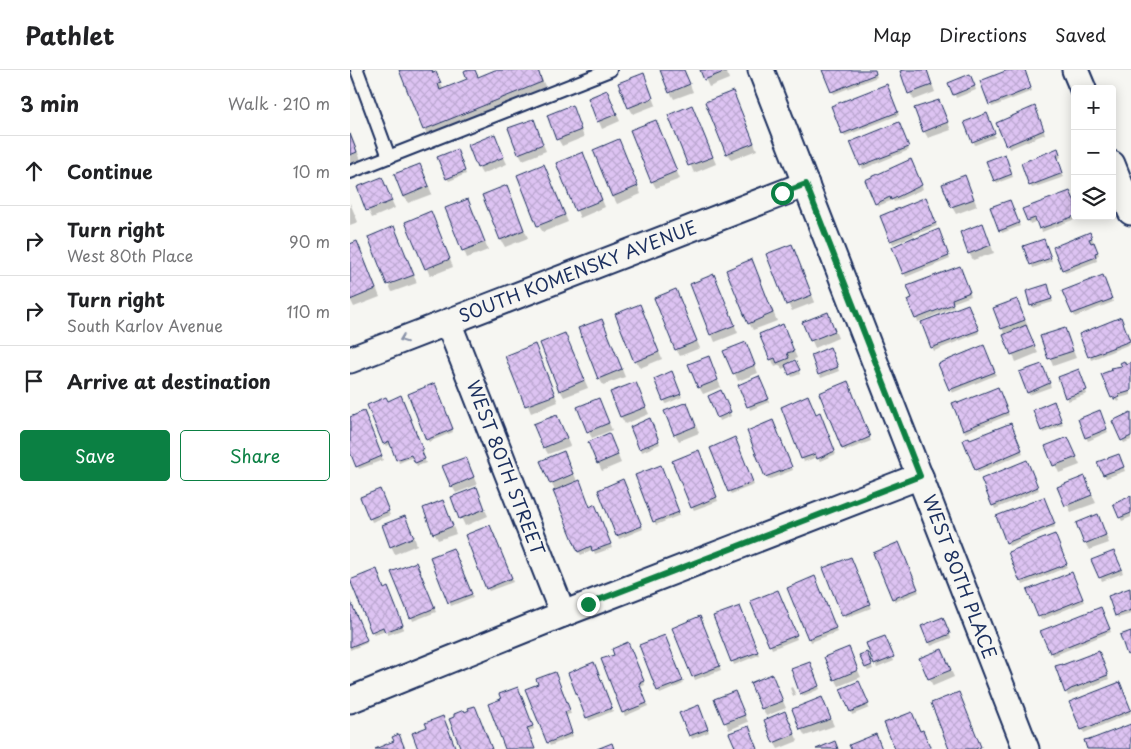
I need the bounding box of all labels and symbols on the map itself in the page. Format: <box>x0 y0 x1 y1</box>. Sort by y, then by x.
route start <box>771 182 794 205</box>
street label: SOUTH KOMENSKY AVENUE <box>454 213 700 329</box>
one-way arrow <box>399 333 408 344</box>
street label: WEST 80TH STREET <box>461 376 552 559</box>
street label: WEST 80TH PLACE <box>917 490 1004 663</box>
route end <box>577 593 600 616</box>

